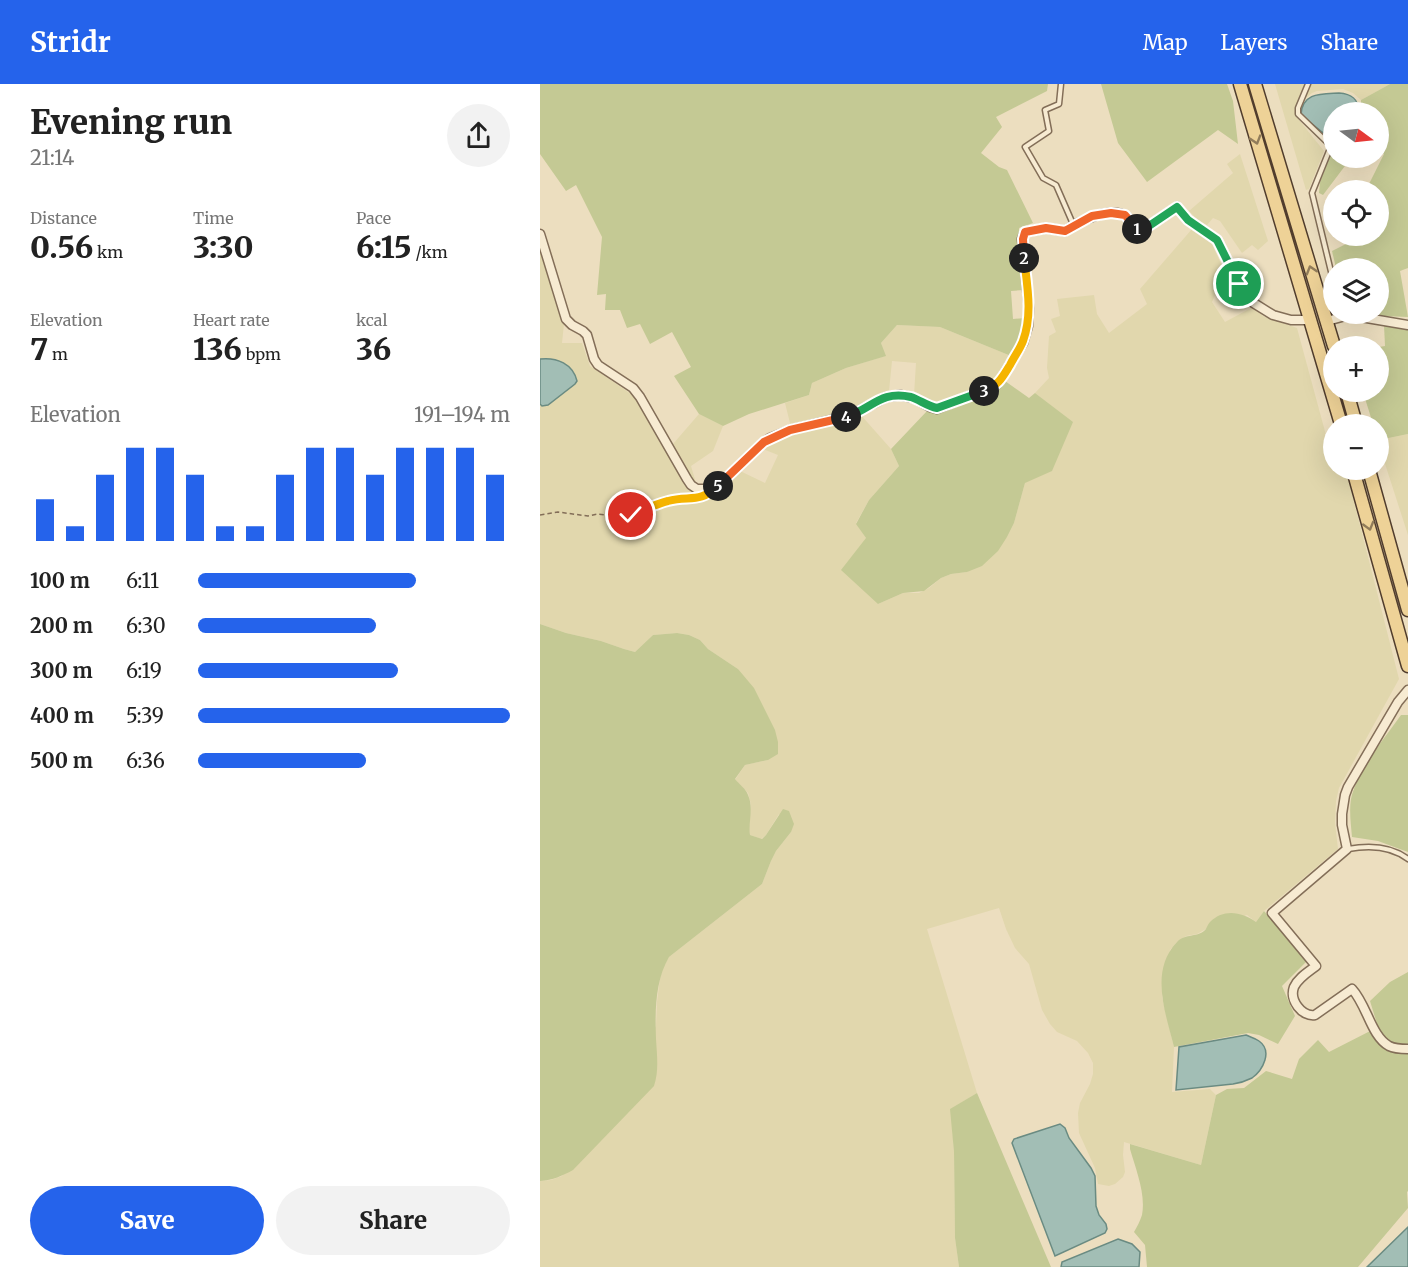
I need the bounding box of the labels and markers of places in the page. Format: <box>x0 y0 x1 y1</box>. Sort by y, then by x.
pin: 1 <box>1122 214 1152 244</box>
pin: 2 <box>1009 243 1039 273</box>
pin <box>1213 258 1264 309</box>
pin: 3 <box>969 376 999 406</box>
pin: 4 <box>831 402 861 432</box>
pin: 5 <box>703 471 733 501</box>
pin <box>605 489 656 540</box>

